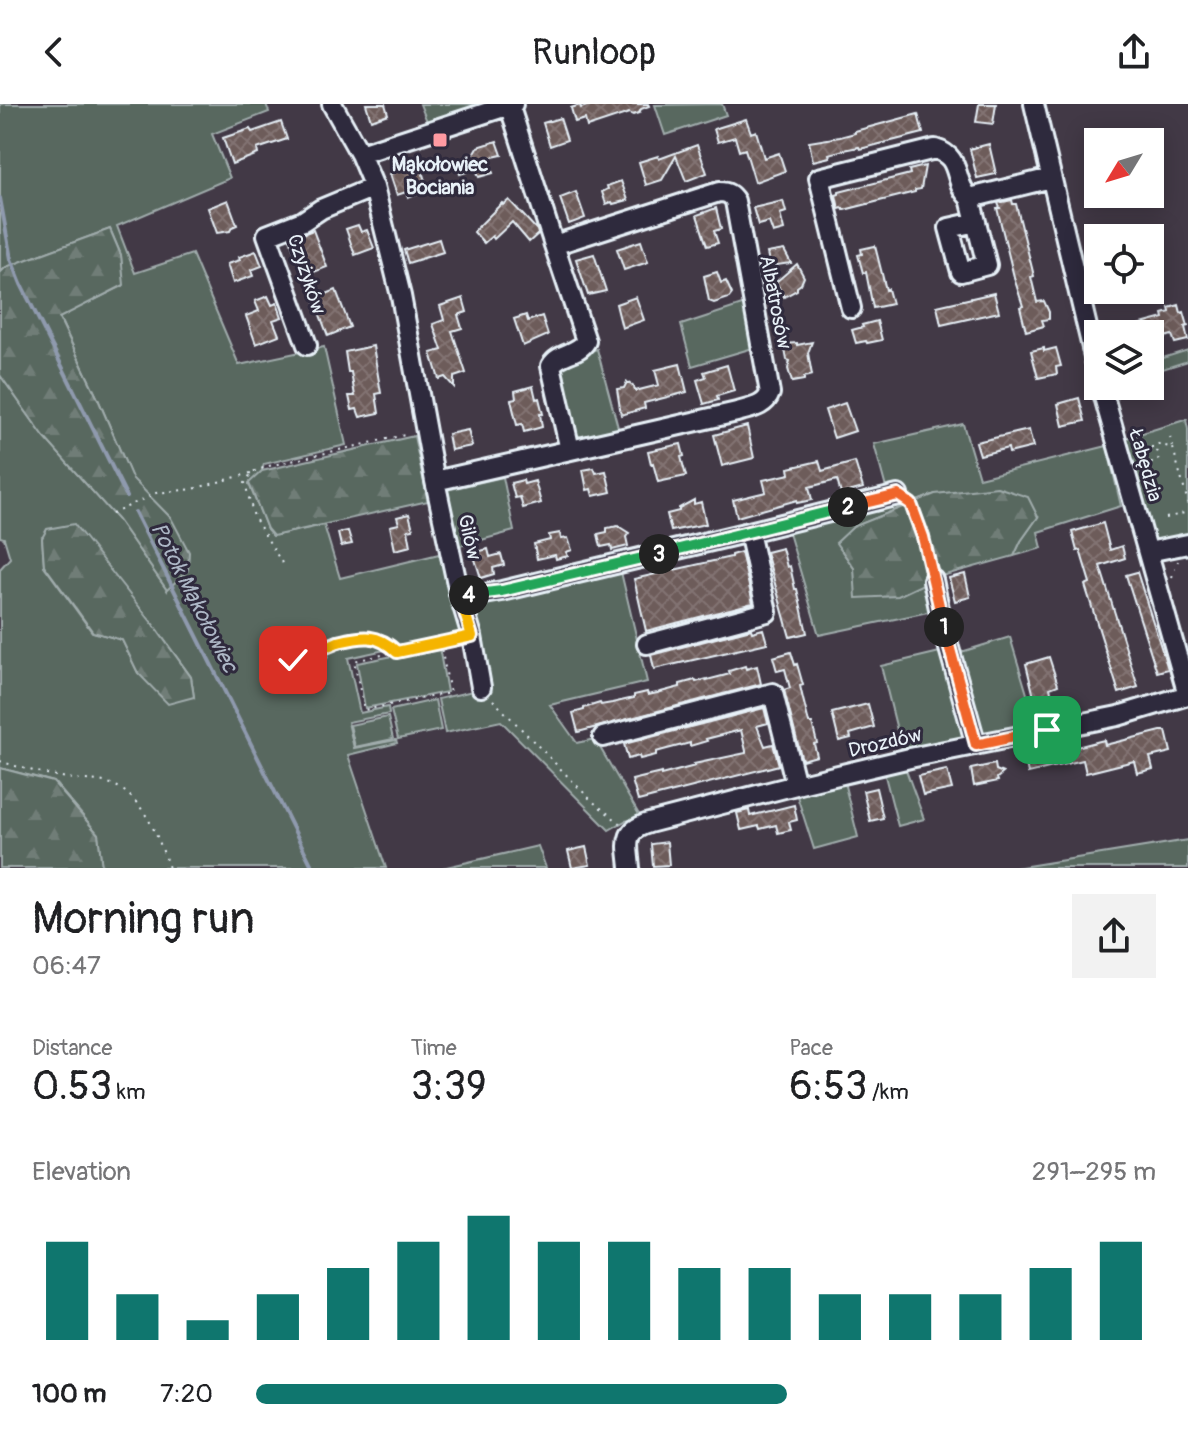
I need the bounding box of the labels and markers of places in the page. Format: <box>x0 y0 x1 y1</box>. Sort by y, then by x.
marker: Mąkołowiec Bociania <box>431 131 449 149</box>
place label: Mąkołowiec Bociania <box>392 152 488 200</box>
pin: 2 <box>828 487 868 527</box>
pin: 3 <box>639 534 679 574</box>
pin: 4 <box>449 575 489 615</box>
pin: 1 <box>924 607 964 647</box>
pin <box>259 626 327 694</box>
pin <box>1013 696 1081 764</box>

